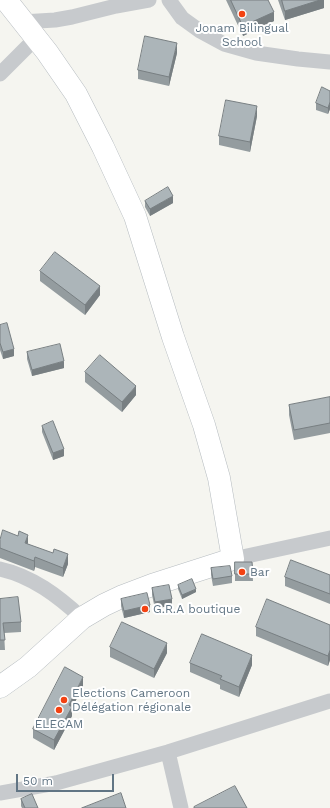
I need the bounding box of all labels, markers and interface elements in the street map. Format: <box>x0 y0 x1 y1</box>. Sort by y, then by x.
marker: Jonam Bilingual School <box>237 9 247 19</box>
place label: Jonam Bilingual School <box>195 21 289 49</box>
place label: Bar <box>250 565 270 579</box>
marker: Bar <box>237 567 247 577</box>
place label: G.R.A boutique <box>153 602 240 616</box>
marker: G.R.A boutique <box>140 604 150 614</box>
place label: Elections Cameroon Délégation régionale <box>72 686 191 714</box>
marker: Elections Cameroon Délégation régionale <box>59 695 69 705</box>
marker: ELECAM <box>54 705 64 715</box>
place label: ELECAM <box>35 717 83 731</box>
scale bar <box>18 766 116 792</box>
text: 50 m <box>23 774 53 788</box>

